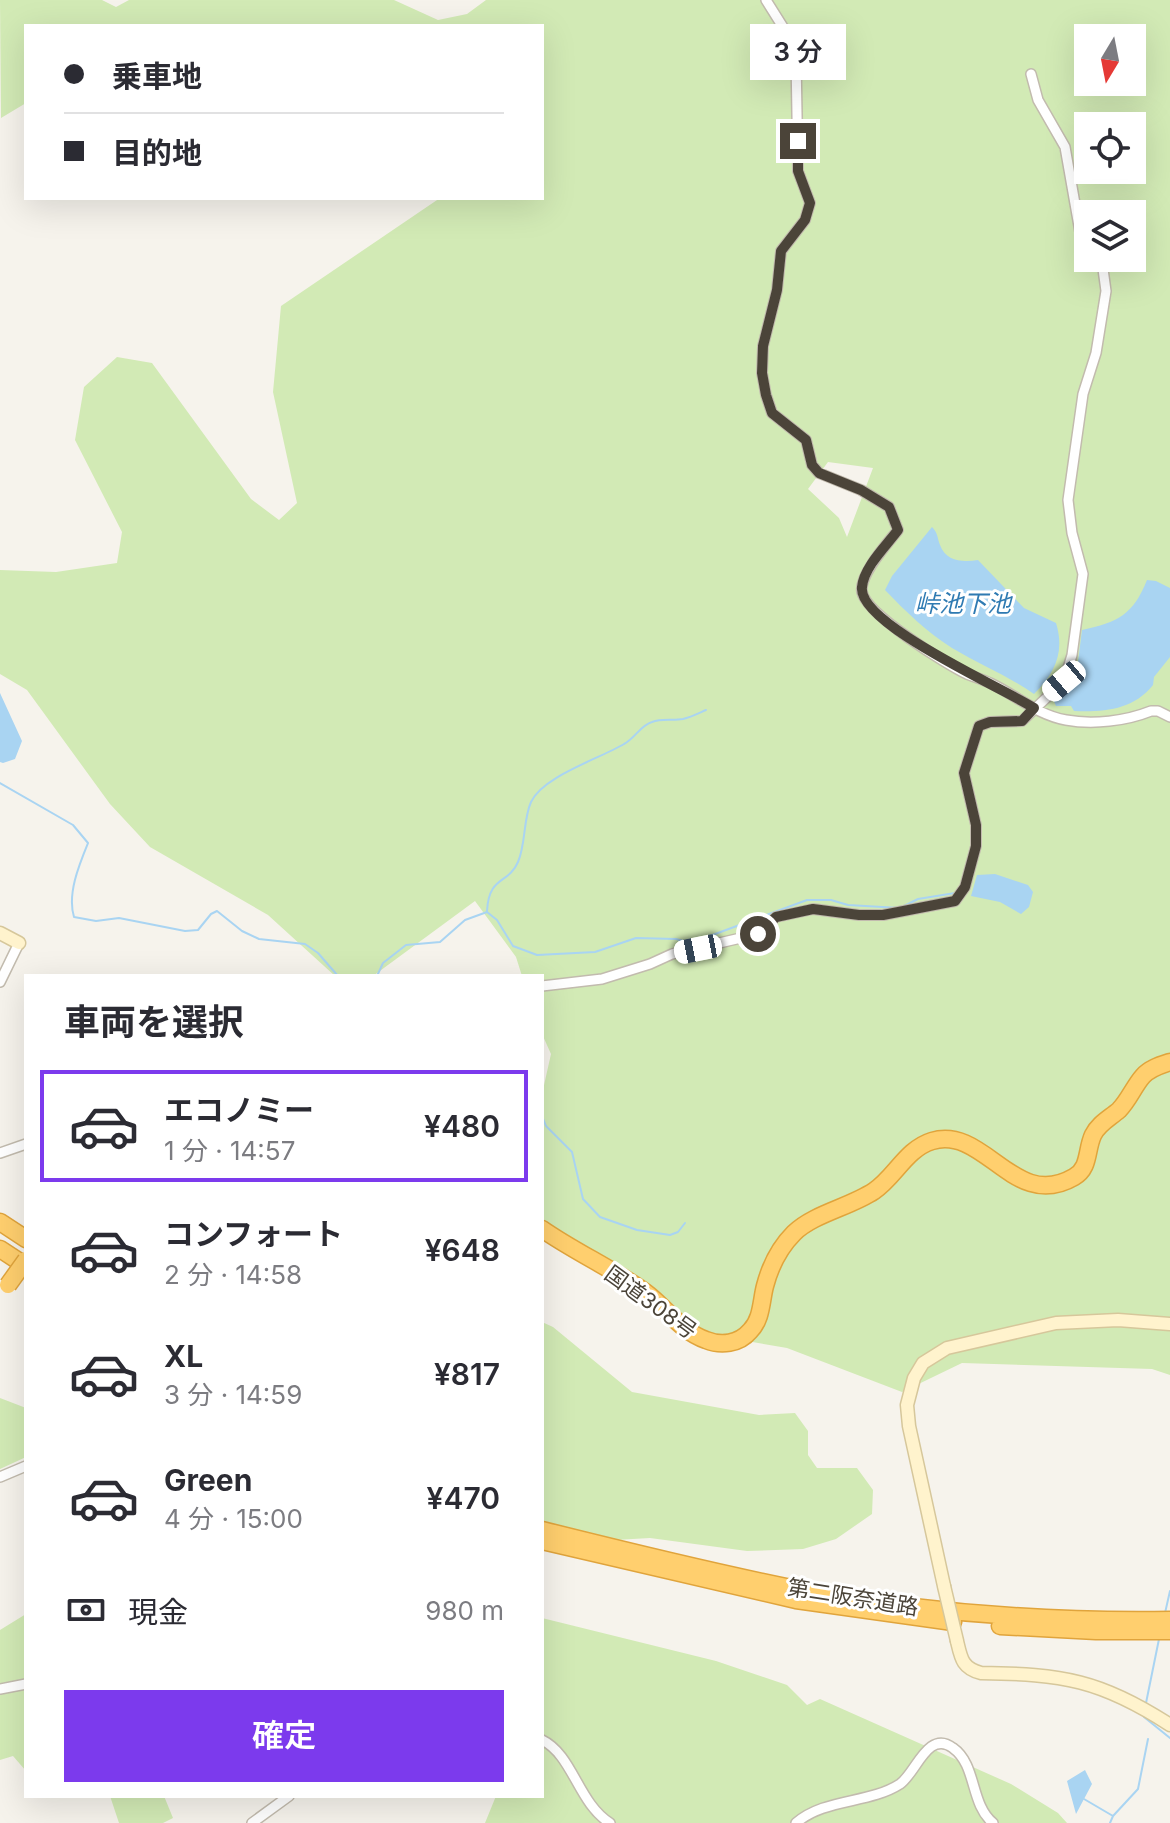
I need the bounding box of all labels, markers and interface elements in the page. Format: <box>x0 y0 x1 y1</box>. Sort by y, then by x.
north arrow <box>1074 24 1146 96</box>
map controls <box>1074 24 1146 272</box>
callout: 3 分 <box>750 25 846 81</box>
text: 3 分 <box>773 36 823 67</box>
text: 乗車地 <box>112 58 202 94</box>
button: locate <box>1074 112 1146 184</box>
route end <box>780 123 816 159</box>
text: 目的地 <box>112 135 202 171</box>
button: layers <box>1074 200 1146 272</box>
water label: 峠池下池 <box>915 589 1013 618</box>
car <box>1038 656 1090 706</box>
route start <box>740 916 776 952</box>
car <box>672 933 724 965</box>
text: 車両を選択 <box>64 1000 244 1044</box>
icon: car <box>68 1090 140 1162</box>
text: エコノミー <box>164 1092 314 1128</box>
text: ¥480 <box>424 1108 500 1144</box>
text: 1 分 · 14:57 <box>164 1135 295 1166</box>
icon: car <box>68 1214 140 1286</box>
text: コンフォート <box>164 1216 343 1252</box>
text: ¥648 <box>425 1232 500 1268</box>
text: 2 分 · 14:58 <box>164 1259 302 1290</box>
street label: 国道308号 <box>600 1260 702 1344</box>
icon: car <box>68 1338 140 1410</box>
text: XL <box>164 1338 203 1374</box>
text: ¥817 <box>434 1356 500 1392</box>
text: 3 分 · 14:59 <box>164 1379 302 1410</box>
icon: car <box>68 1462 140 1534</box>
text: Green <box>164 1462 252 1498</box>
text: ¥470 <box>427 1480 500 1516</box>
text: 4 分 · 15:00 <box>164 1503 303 1534</box>
street label: 第二阪奈道路 <box>786 1574 920 1620</box>
icon: cash <box>64 1588 108 1632</box>
text: 現金 <box>128 1594 188 1630</box>
text: 980 m <box>425 1595 504 1626</box>
button: 確定 <box>64 1690 504 1782</box>

